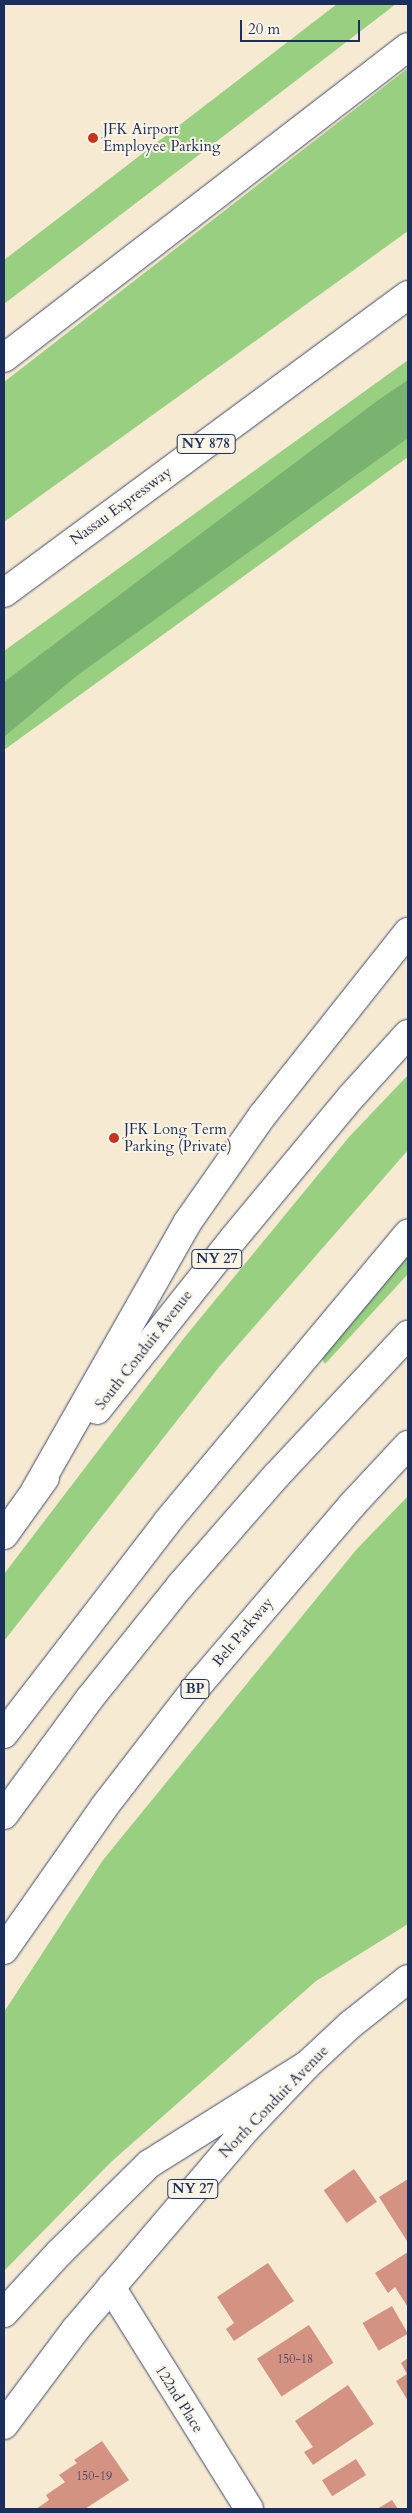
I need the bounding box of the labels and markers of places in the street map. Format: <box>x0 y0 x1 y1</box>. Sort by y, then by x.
place label: JFK Airport Employee Parking <box>103 120 220 155</box>
marker: JFK Airport Employee Parking <box>87 132 99 144</box>
place label: JFK Long Term Parking (Private) <box>124 1120 232 1155</box>
marker: JFK Long Term Parking (Private) <box>108 1132 120 1144</box>

